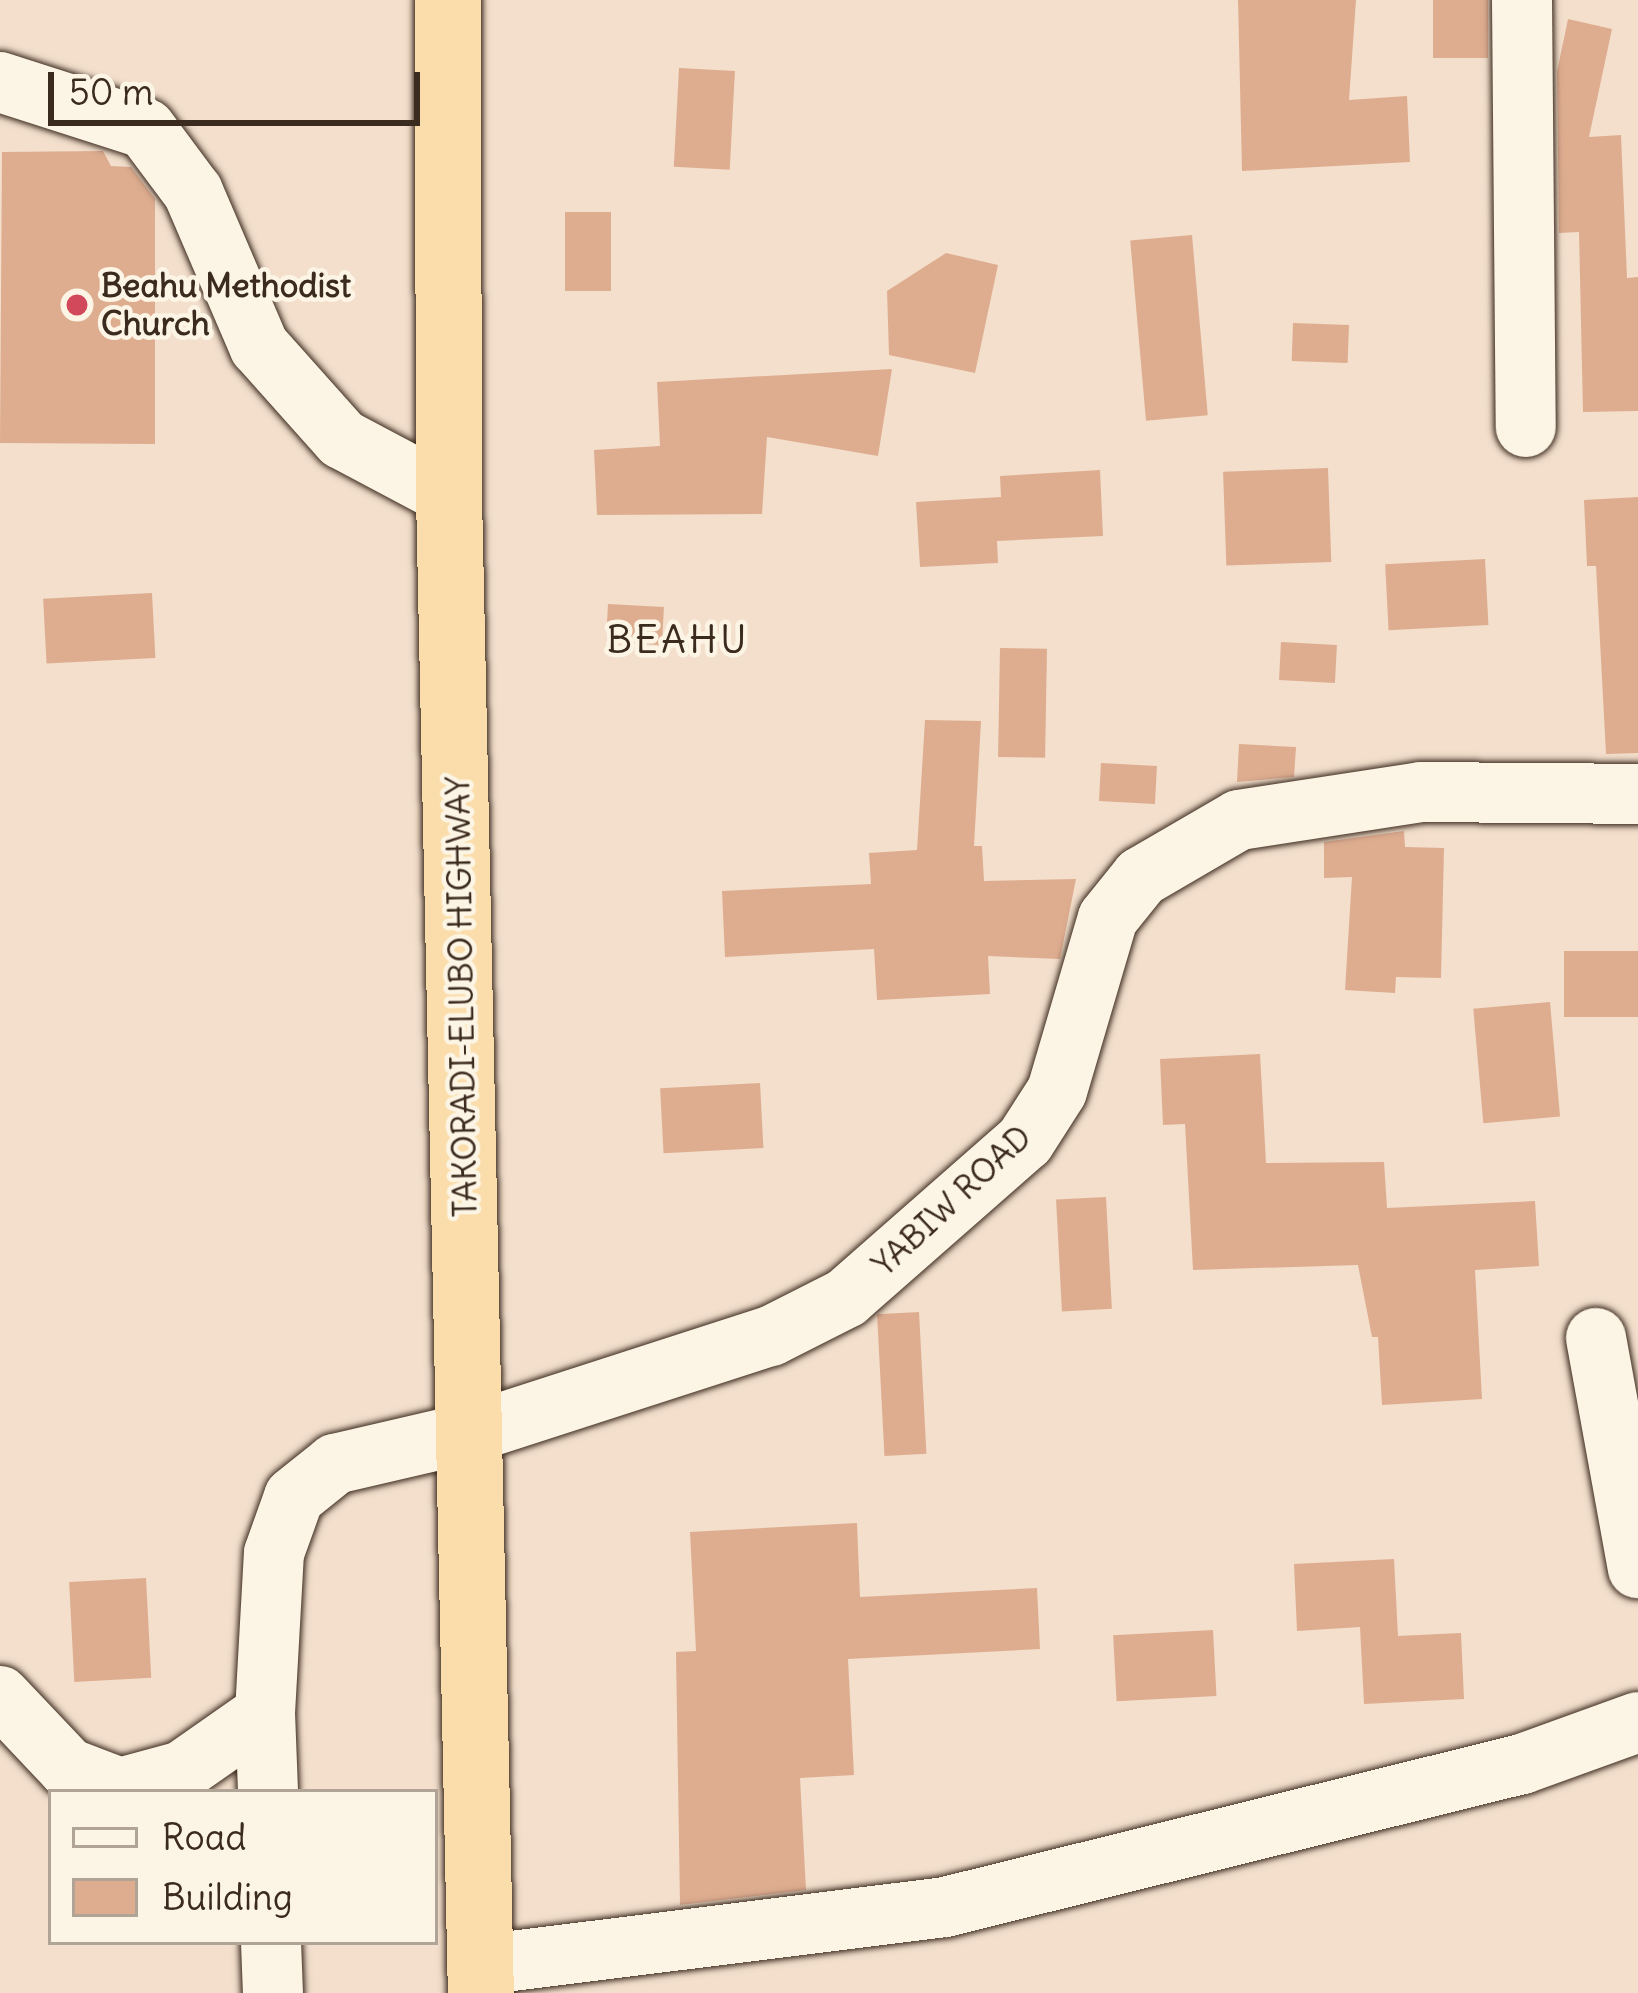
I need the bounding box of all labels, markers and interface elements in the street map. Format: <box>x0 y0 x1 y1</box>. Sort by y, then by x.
scale bar <box>54 48 426 122</box>
text: 50 m <box>69 70 154 115</box>
place label: Beahu Methodist Church <box>101 266 351 344</box>
marker: Beahu Methodist Church <box>64 292 90 318</box>
district label: BEAHU <box>606 617 750 663</box>
street label: TAKORADI-ELUBO HIGHWAY <box>438 776 486 1218</box>
street label: YABIW ROAD <box>864 1117 1040 1285</box>
legend <box>48 1789 438 1945</box>
text: Road <box>162 1815 246 1860</box>
text: Building <box>162 1875 293 1920</box>

